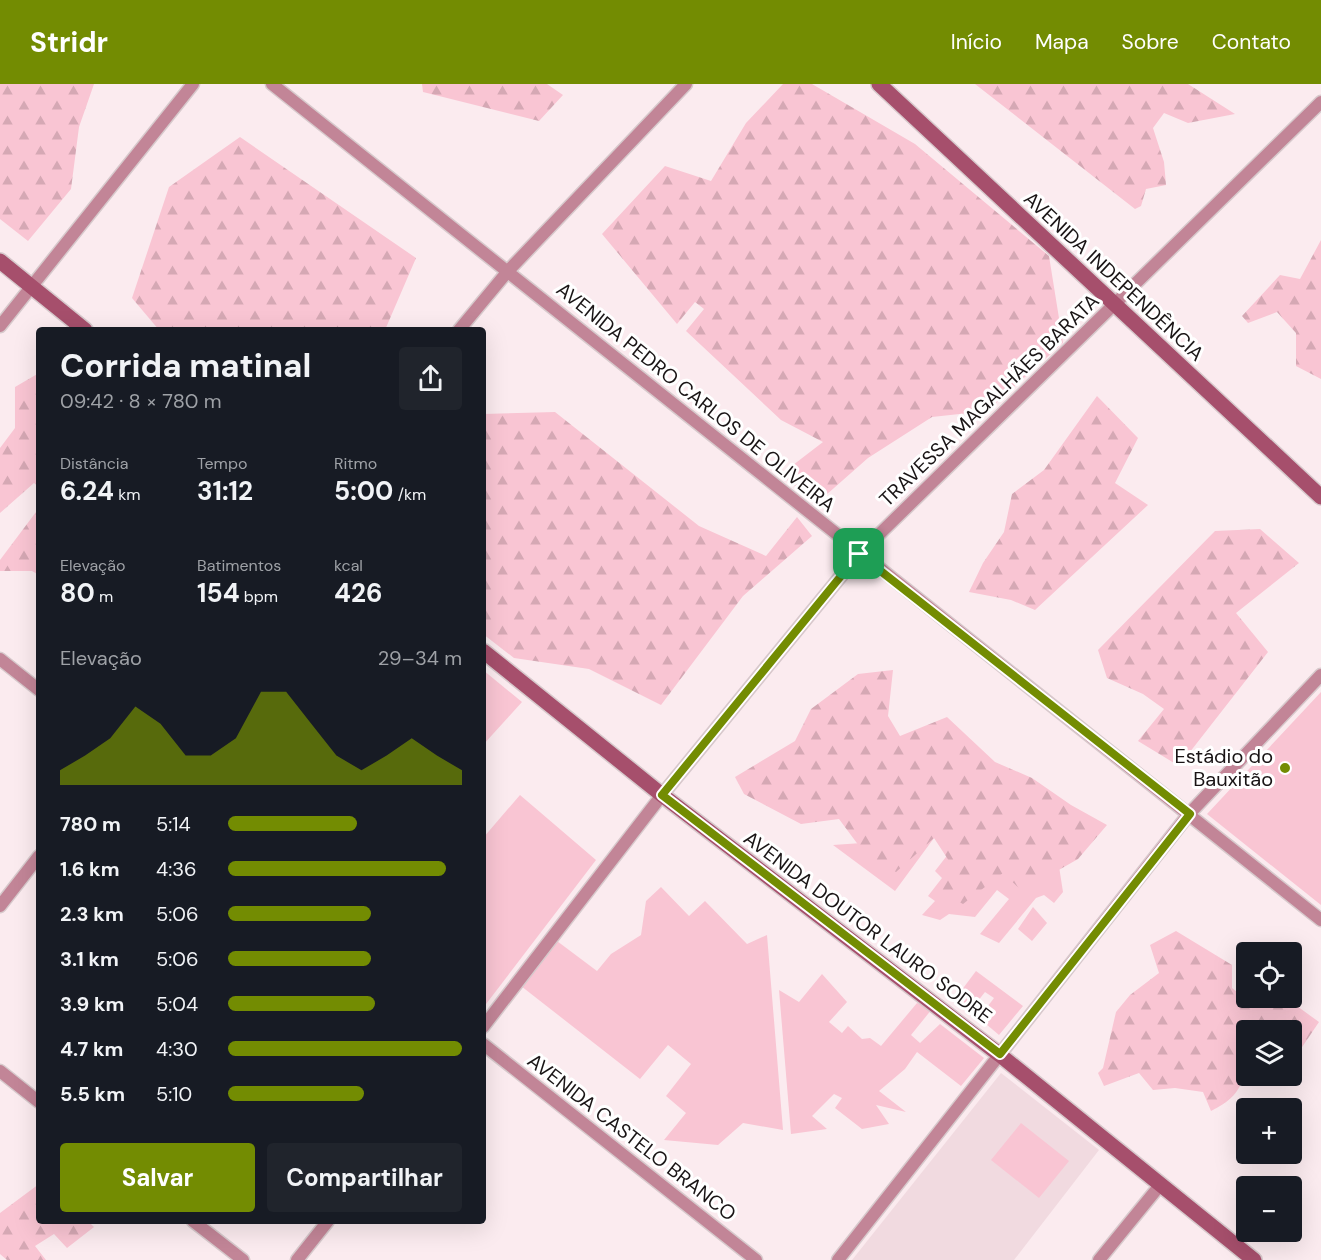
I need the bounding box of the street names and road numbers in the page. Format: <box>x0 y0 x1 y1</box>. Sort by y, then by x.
street label: AVENIDA INDEPENDÊNCIA <box>1018 186 1210 366</box>
street label: AVENIDA PEDRO CARLOS DE OLIVEIRA <box>551 276 841 518</box>
street label: TRAVESSA MAGALHÃES BARATA <box>874 288 1104 512</box>
street label: AVENIDA DOUTOR LAURO SODRE <box>739 825 997 1029</box>
street label: AVENIDA CASTELO BRANCO <box>522 1047 742 1227</box>

